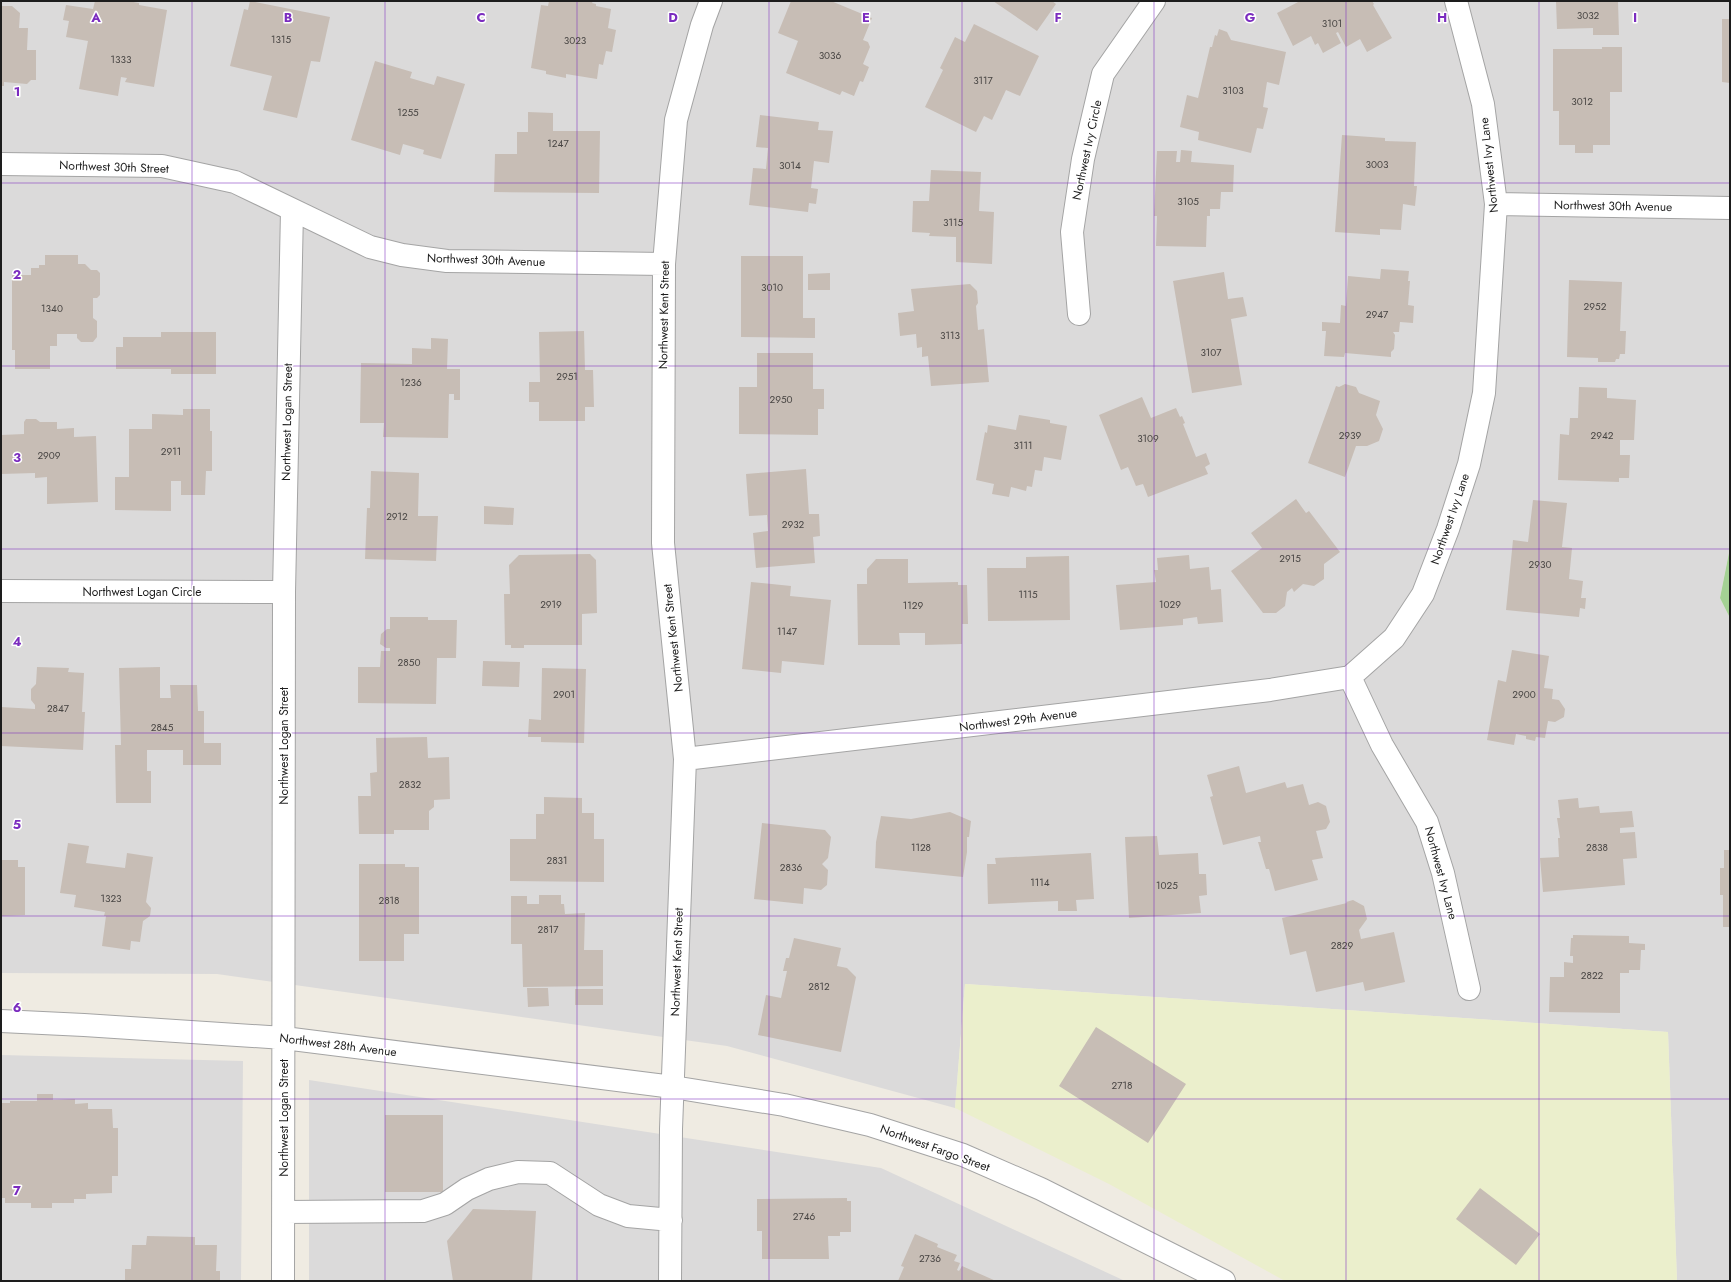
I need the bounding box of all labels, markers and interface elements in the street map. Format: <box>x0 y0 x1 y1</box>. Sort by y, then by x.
text: A <box>90 8 101 27</box>
text: B <box>284 8 293 27</box>
text: C <box>476 8 486 27</box>
text: D <box>668 8 678 27</box>
text: E <box>862 8 870 27</box>
text: F <box>1054 8 1062 27</box>
text: G <box>1245 8 1256 27</box>
text: H <box>1437 8 1447 27</box>
house number: 3032 <box>1577 8 1600 23</box>
text: I <box>1633 8 1637 27</box>
house number: 3101 <box>1322 16 1342 31</box>
house number: 1315 <box>271 32 291 47</box>
house number: 3023 <box>564 33 587 48</box>
house number: 3036 <box>819 48 842 63</box>
house number: 1333 <box>111 52 132 67</box>
house number: 3117 <box>973 73 994 88</box>
text: 1 <box>14 82 20 101</box>
house number: 3103 <box>1222 83 1244 98</box>
house number: 3012 <box>1571 94 1593 109</box>
street label: Northwest Ivy Circle <box>1068 98 1106 202</box>
house number: 1255 <box>397 105 419 120</box>
street label: Northwest Ivy Lane <box>1475 116 1503 214</box>
house number: 1247 <box>547 136 569 151</box>
street label: Northwest 30th Street <box>59 156 169 178</box>
house number: 3003 <box>1366 157 1389 172</box>
house number: 3014 <box>779 158 801 173</box>
house number: 3105 <box>1177 194 1199 209</box>
street label: Northwest 30th Avenue <box>1554 196 1672 216</box>
house number: 3115 <box>943 215 963 230</box>
street label: Northwest 30th Avenue <box>426 249 546 271</box>
street label: Northwest Kent Street <box>654 260 674 369</box>
text: 2 <box>13 265 21 284</box>
house number: 3010 <box>761 280 783 295</box>
house number: 2952 <box>1584 299 1607 314</box>
house number: 1340 <box>41 301 63 316</box>
house number: 2947 <box>1366 307 1389 322</box>
house number: 3113 <box>940 328 960 343</box>
house number: 3107 <box>1200 345 1222 360</box>
street label: Northwest Logan Street <box>277 363 297 481</box>
house number: 2951 <box>556 369 578 384</box>
house number: 1236 <box>400 375 422 390</box>
house number: 2950 <box>769 392 793 407</box>
house number: 2939 <box>1339 428 1362 443</box>
house number: 2942 <box>1591 428 1614 443</box>
house number: 3109 <box>1137 431 1159 446</box>
house number: 3111 <box>1014 438 1032 453</box>
house number: 2911 <box>161 444 181 459</box>
text: 3 <box>13 448 21 467</box>
house number: 2909 <box>37 448 61 463</box>
street label: Northwest Ivy Lane <box>1426 471 1474 567</box>
house number: 2912 <box>386 509 408 524</box>
house number: 2932 <box>782 517 805 532</box>
house number: 2915 <box>1279 551 1301 566</box>
house number: 2930 <box>1529 557 1551 572</box>
street label: Northwest Logan Circle <box>83 583 201 601</box>
street label: Northwest Kent Street <box>658 583 688 693</box>
house number: 1115 <box>1018 587 1038 602</box>
house number: 2919 <box>540 597 562 612</box>
house number: 1029 <box>1159 597 1181 612</box>
house number: 1129 <box>903 598 923 613</box>
house number: 1147 <box>777 624 798 639</box>
text: 4 <box>12 632 22 651</box>
house number: 2850 <box>398 655 420 670</box>
street label: Northwest Logan Street <box>275 687 293 805</box>
house number: 2901 <box>553 687 575 702</box>
house number: 2900 <box>1512 687 1536 702</box>
house number: 2847 <box>47 701 70 716</box>
street label: Northwest 29th Avenue <box>958 704 1078 736</box>
house number: 2845 <box>151 720 174 735</box>
house number: 2832 <box>399 777 421 792</box>
text: 5 <box>13 815 21 834</box>
street label: Northwest Ivy Lane <box>1420 824 1462 922</box>
house number: 1128 <box>911 840 931 855</box>
house number: 2838 <box>1586 840 1608 855</box>
house number: 2831 <box>546 853 568 868</box>
house number: 2836 <box>780 860 802 875</box>
house number: 1114 <box>1030 875 1050 890</box>
house number: 1025 <box>1156 878 1178 893</box>
house number: 1323 <box>100 891 122 906</box>
house number: 2818 <box>378 893 400 908</box>
street label: Northwest Kent Street <box>666 907 688 1017</box>
house number: 2817 <box>538 922 559 937</box>
house number: 2829 <box>1331 938 1354 953</box>
house number: 2822 <box>1581 968 1604 983</box>
house number: 2812 <box>808 979 830 994</box>
text: 6 <box>13 998 22 1017</box>
street label: Northwest 28th Avenue <box>278 1029 398 1061</box>
street label: Northwest Logan Street <box>275 1059 293 1177</box>
house number: 2718 <box>1112 1078 1132 1093</box>
street label: Northwest Fargo Street <box>878 1120 992 1176</box>
text: 7 <box>13 1181 21 1200</box>
house number: 2746 <box>793 1209 816 1224</box>
house number: 2736 <box>919 1251 941 1266</box>

